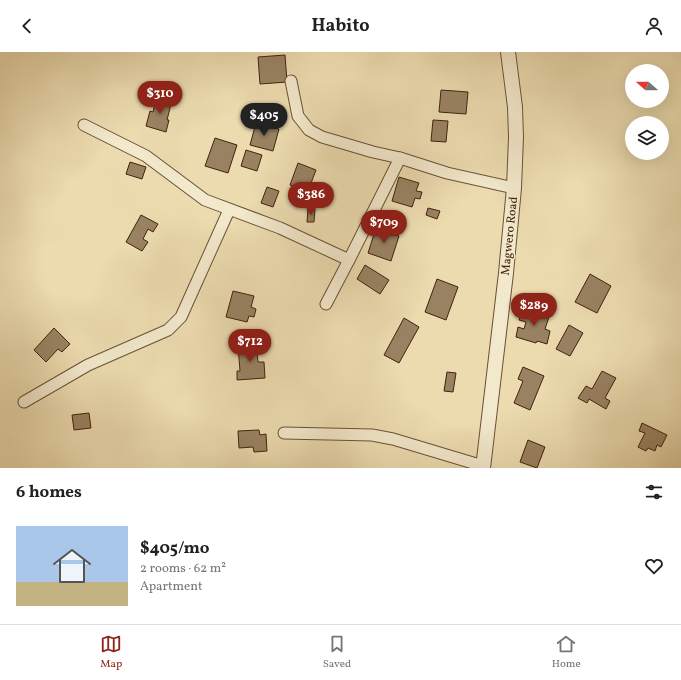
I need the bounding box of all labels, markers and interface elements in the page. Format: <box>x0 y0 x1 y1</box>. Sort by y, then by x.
text: Habito <box>312 14 369 39</box>
icon: back <box>16 15 38 37</box>
icon: person <box>643 15 665 37</box>
north arrow <box>625 64 669 108</box>
map controls <box>625 64 669 160</box>
pin: $310 <box>136 81 184 115</box>
text: $310 <box>146 85 174 103</box>
pin: $405 <box>240 103 288 137</box>
text: $405 <box>249 107 279 125</box>
button: layers <box>625 116 669 160</box>
pin: $386 <box>287 182 335 216</box>
text: $386 <box>297 186 325 204</box>
street label: Magwero Road <box>498 196 522 276</box>
pin: $709 <box>360 210 408 244</box>
text: $709 <box>370 214 398 232</box>
pin: $289 <box>510 293 558 327</box>
text: $289 <box>520 297 548 315</box>
pin: $712 <box>226 329 274 363</box>
text: $712 <box>237 333 263 351</box>
text: 6 homes <box>16 481 82 504</box>
icon: filters <box>643 481 665 503</box>
text: $405/mo <box>140 537 209 560</box>
icon: home <box>48 542 96 590</box>
icon: heart <box>643 555 665 577</box>
text: 2 rooms · 62 m² <box>140 560 226 578</box>
text: Apartment <box>140 578 203 596</box>
tab: Map <box>100 633 122 672</box>
tab: Saved <box>323 633 351 672</box>
tab: Home <box>552 633 581 672</box>

